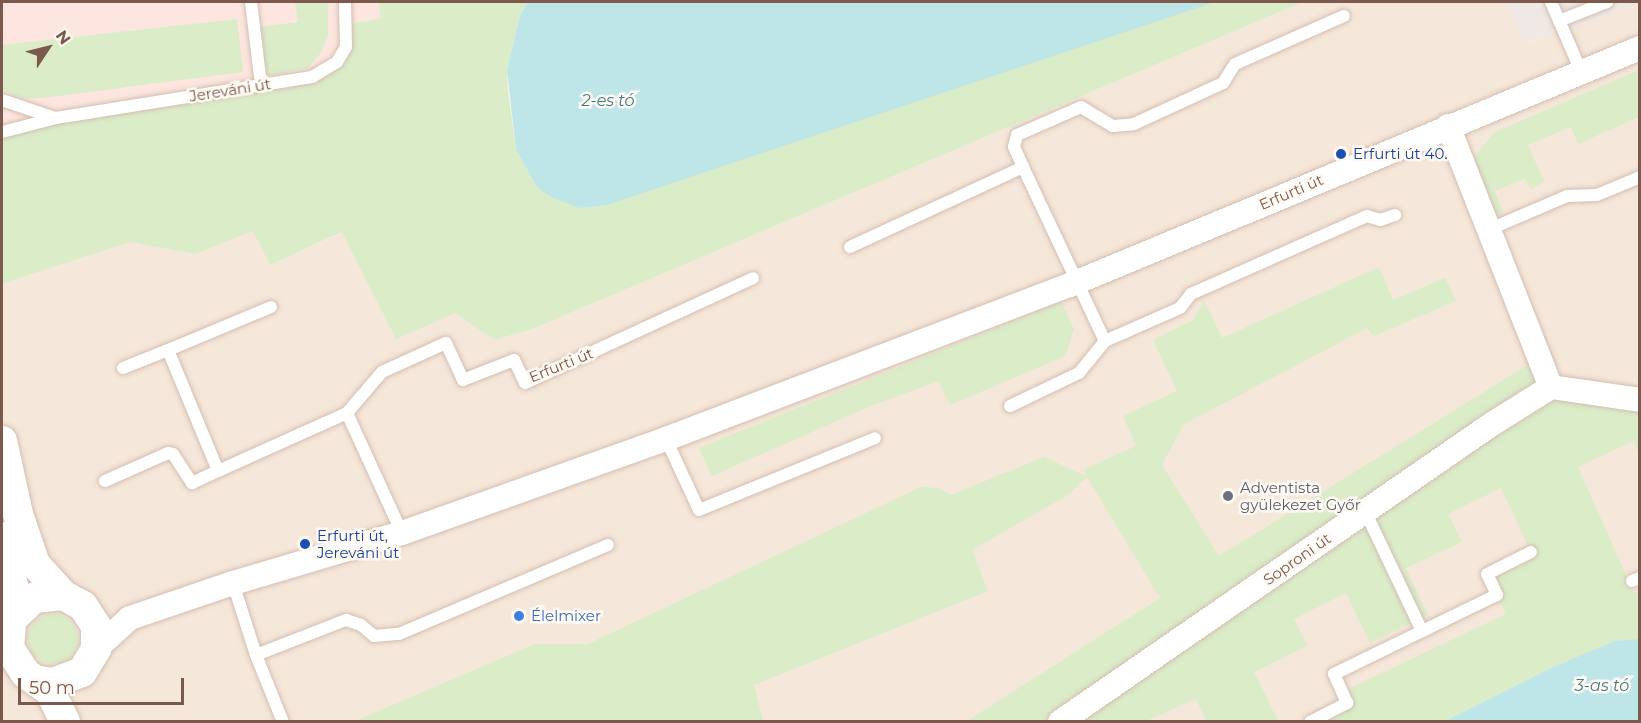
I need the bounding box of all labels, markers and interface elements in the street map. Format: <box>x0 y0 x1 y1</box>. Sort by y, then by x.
north arrow <box>18 18 78 78</box>
text: N <box>52 27 75 48</box>
street label: Jereváni út <box>188 75 272 105</box>
water label: 2-es tó <box>581 91 635 111</box>
place label: Erfurti út 40. <box>1353 145 1447 163</box>
marker: Erfurti út 40. <box>1334 147 1348 161</box>
street label: Erfurti út <box>1256 170 1326 214</box>
street label: Erfurti út <box>526 344 596 386</box>
place label: Adventista gyülekezet Győr <box>1240 478 1361 513</box>
marker: Adventista gyülekezet Győr <box>1221 489 1235 503</box>
place label: Erfurti út, Jereváni út <box>317 526 399 561</box>
street label: Soproni út <box>1260 529 1334 589</box>
marker: Erfurti út, Jereváni út <box>298 537 312 551</box>
place label: Élelmixer <box>531 607 601 625</box>
marker: Élelmixer <box>512 609 526 623</box>
scale bar <box>21 666 188 704</box>
water label: 3-as tó <box>1575 676 1629 696</box>
text: 50 m <box>29 677 75 699</box>

